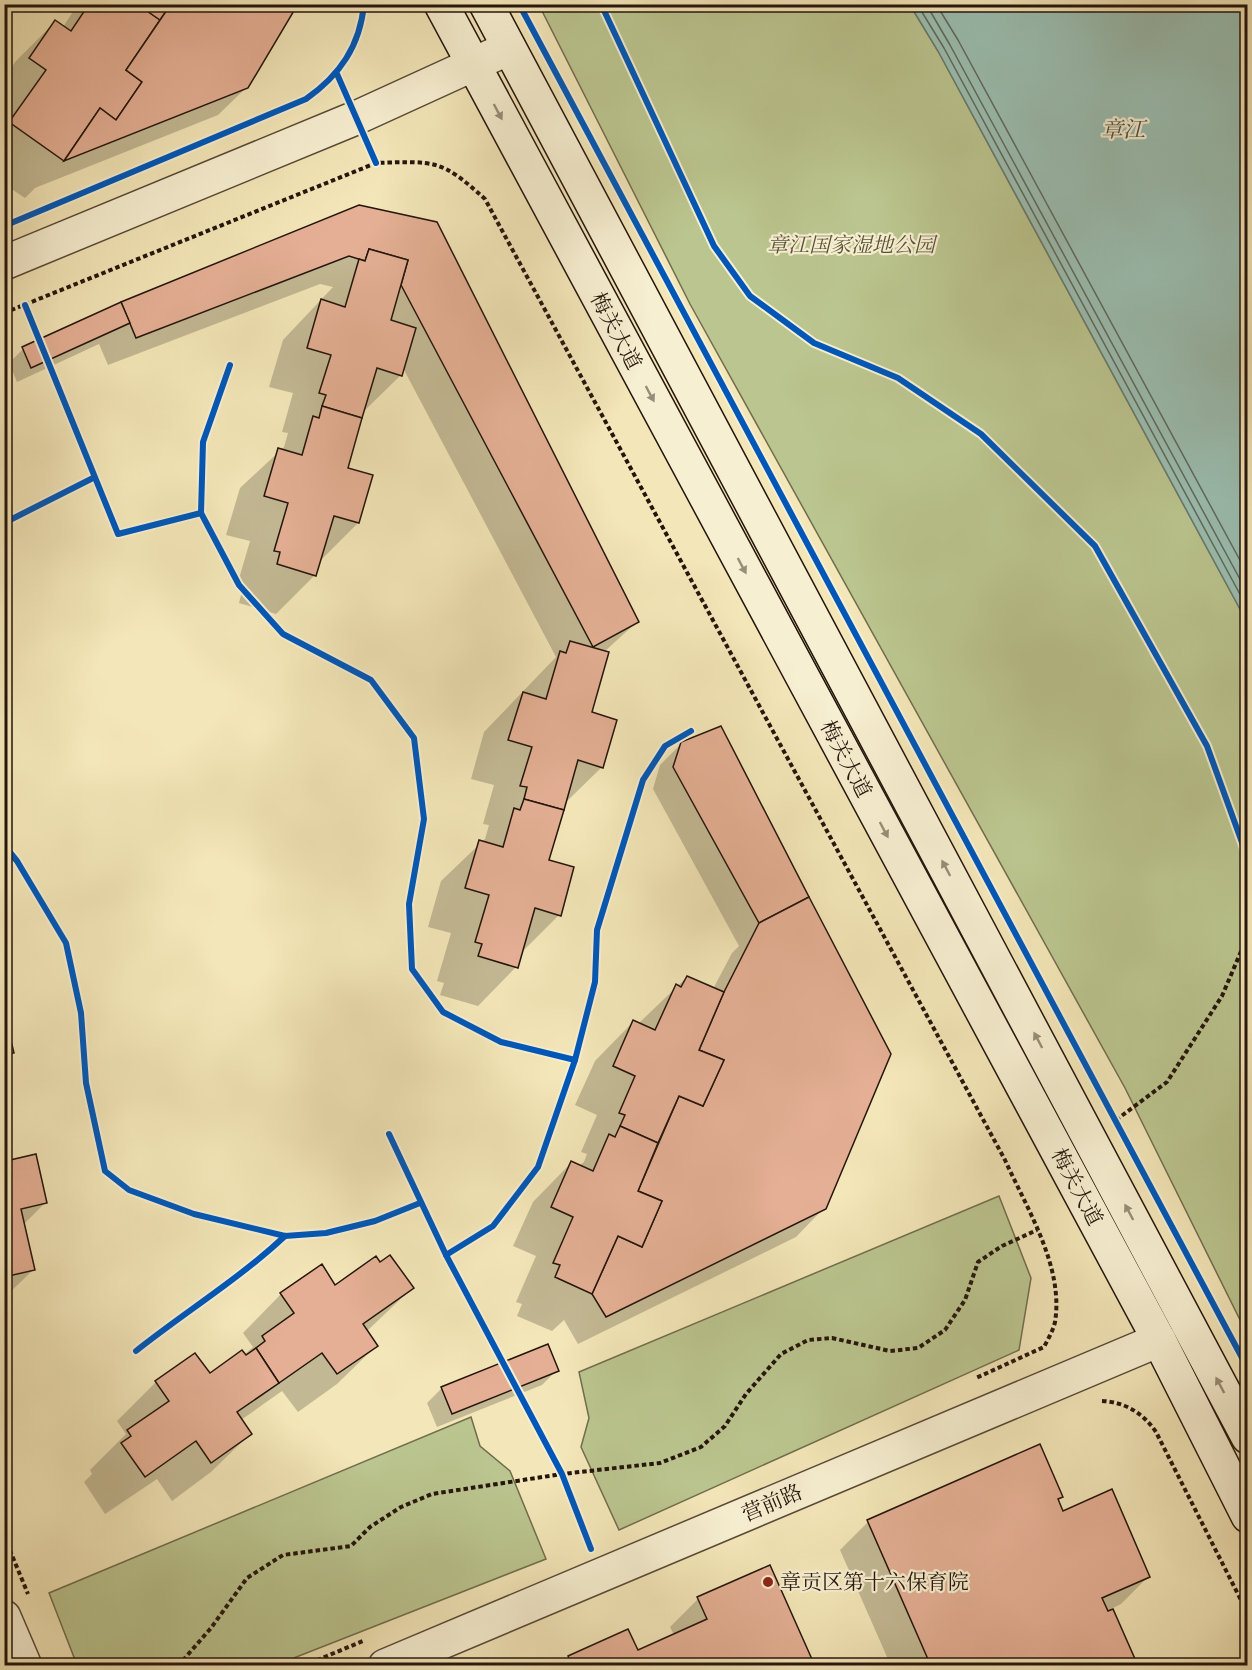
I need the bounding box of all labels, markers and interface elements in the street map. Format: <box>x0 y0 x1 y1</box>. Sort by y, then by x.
one-way arrow <box>493 103 503 120</box>
water label: 章江 <box>1101 116 1148 147</box>
park label: 章江国家湿地公园 <box>767 232 938 261</box>
street label: 梅关大道 <box>582 288 647 376</box>
one-way arrow <box>645 386 655 403</box>
one-way arrow <box>737 558 747 575</box>
street label: 梅关大道 <box>812 716 877 804</box>
one-way arrow <box>879 822 889 839</box>
one-way arrow <box>941 859 951 876</box>
one-way arrow <box>1033 1032 1042 1049</box>
street label: 梅关大道 <box>1043 1144 1108 1232</box>
one-way arrow <box>1124 1204 1134 1221</box>
one-way arrow <box>1215 1376 1225 1393</box>
street label: 营前路 <box>738 1479 807 1530</box>
place label: 章贡区第十六保育院 <box>780 1569 969 1598</box>
marker: 章贡区第十六保育院 <box>761 1575 775 1589</box>

